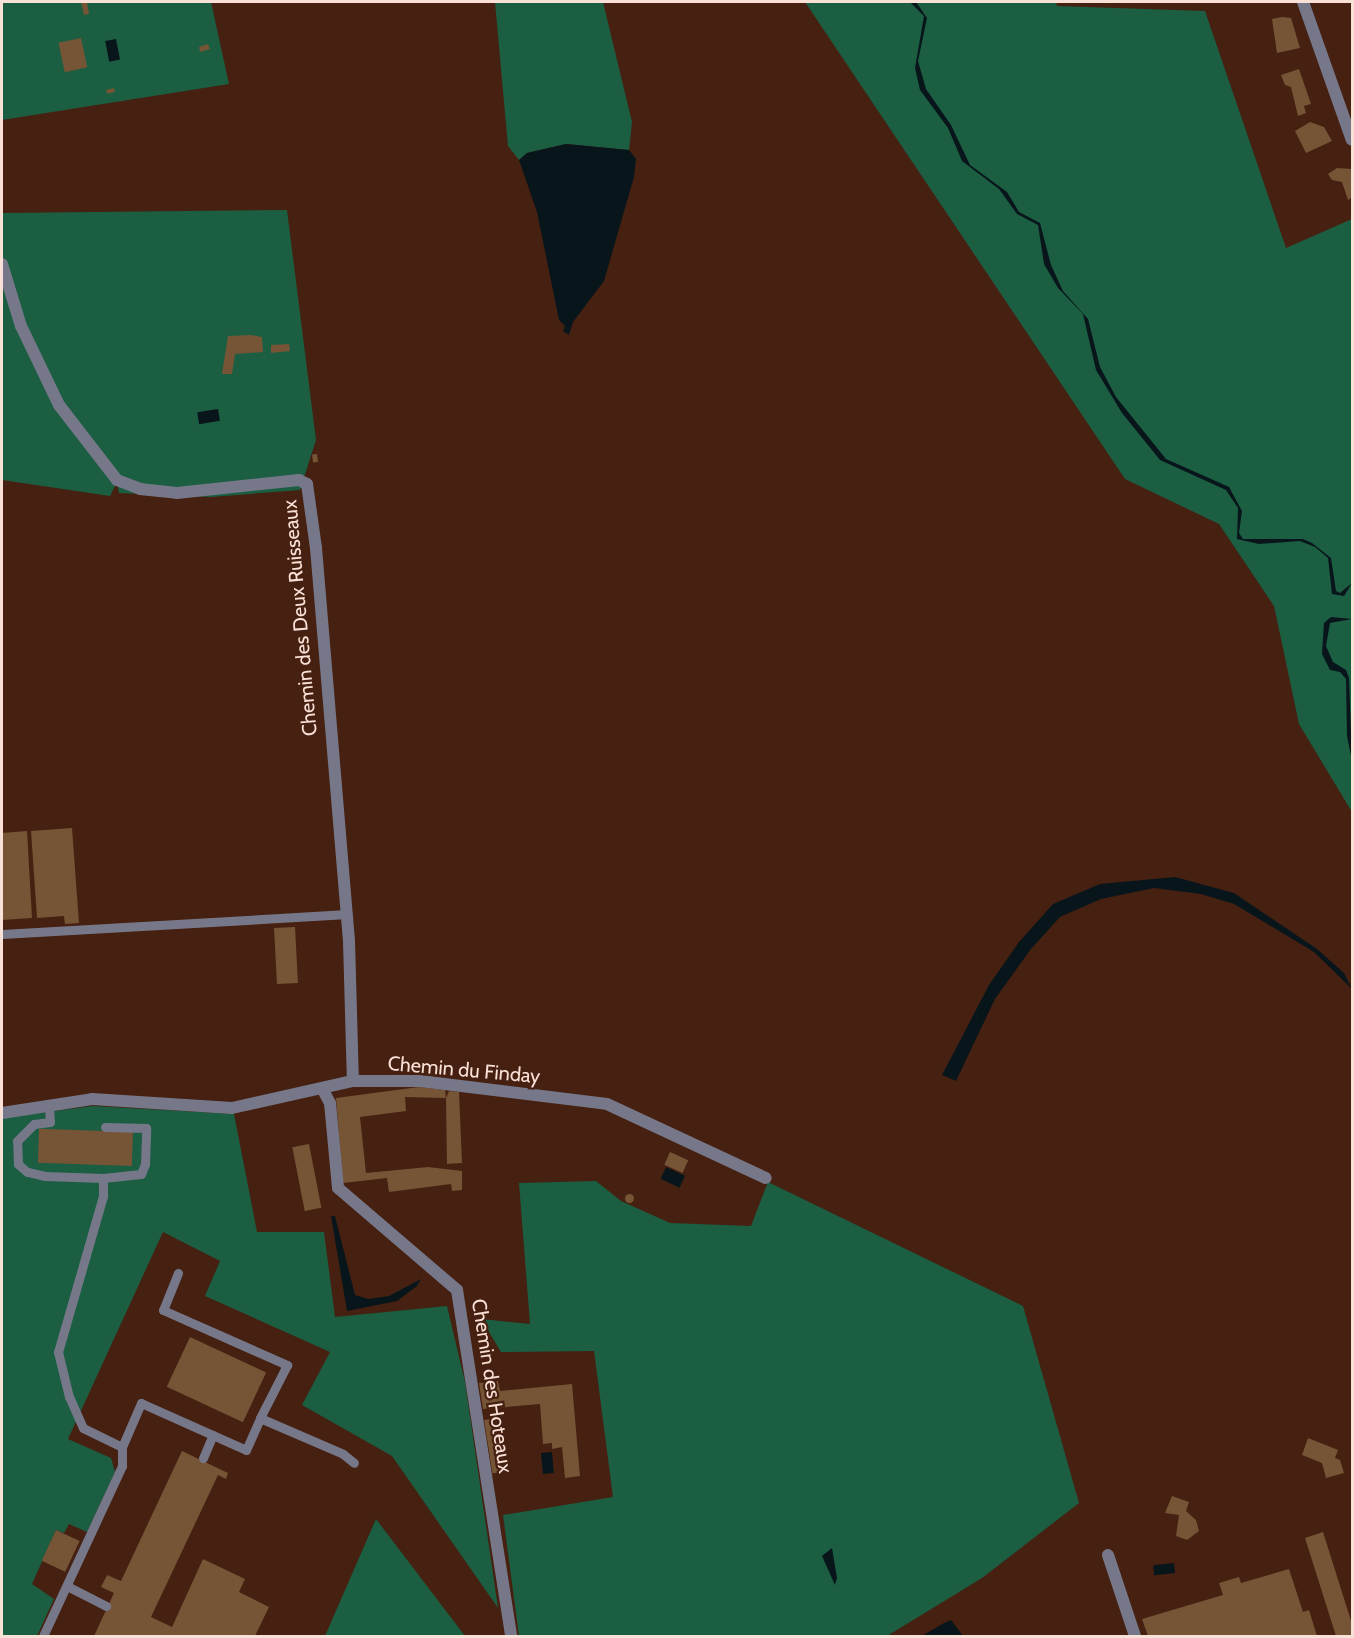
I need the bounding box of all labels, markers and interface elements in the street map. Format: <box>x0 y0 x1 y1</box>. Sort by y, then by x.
street label: Chemin des Deux Ruisseaux <box>278 499 322 737</box>
street label: Chemin du Finday <box>387 1051 541 1089</box>
street label: Chemin des Hoteaux <box>466 1297 518 1475</box>

